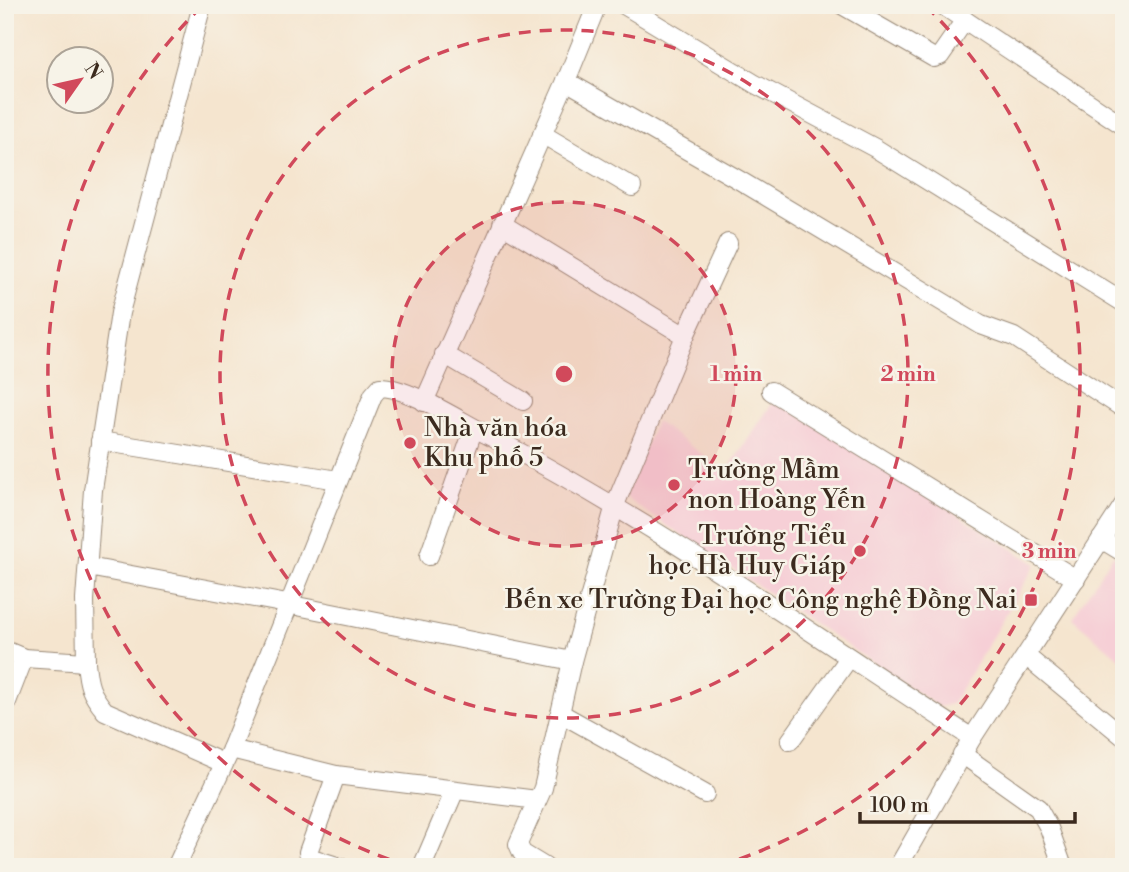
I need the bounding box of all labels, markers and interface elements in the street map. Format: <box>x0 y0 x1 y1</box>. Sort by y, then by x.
north arrow <box>46 46 116 116</box>
text: N <box>79 58 107 84</box>
centre of rings <box>552 362 576 386</box>
text: 1 min <box>710 362 762 388</box>
text: 2 min <box>880 362 936 388</box>
place label: Nhà văn hóa Khu phố 5 <box>424 412 568 474</box>
marker: Nhà văn hóa Khu phố 5 <box>402 435 418 451</box>
place label: Trường Mầm non Hoàng Yến <box>688 454 866 516</box>
marker: Trường Mầm non Hoàng Yến <box>666 477 682 493</box>
place label: Trường Tiểu học Hà Huy Giáp <box>649 520 846 582</box>
text: 3 min <box>1022 539 1076 565</box>
marker: Trường Tiểu học Hà Huy Giáp <box>852 543 868 559</box>
place label: Bến xe Trường Đại học Công nghệ Đồng Nai <box>504 584 1017 616</box>
marker: Bến xe Trường Đại học Công nghệ Đồng Nai <box>1023 592 1039 608</box>
scale bar <box>860 781 1075 825</box>
text: 100 m <box>870 793 929 819</box>

